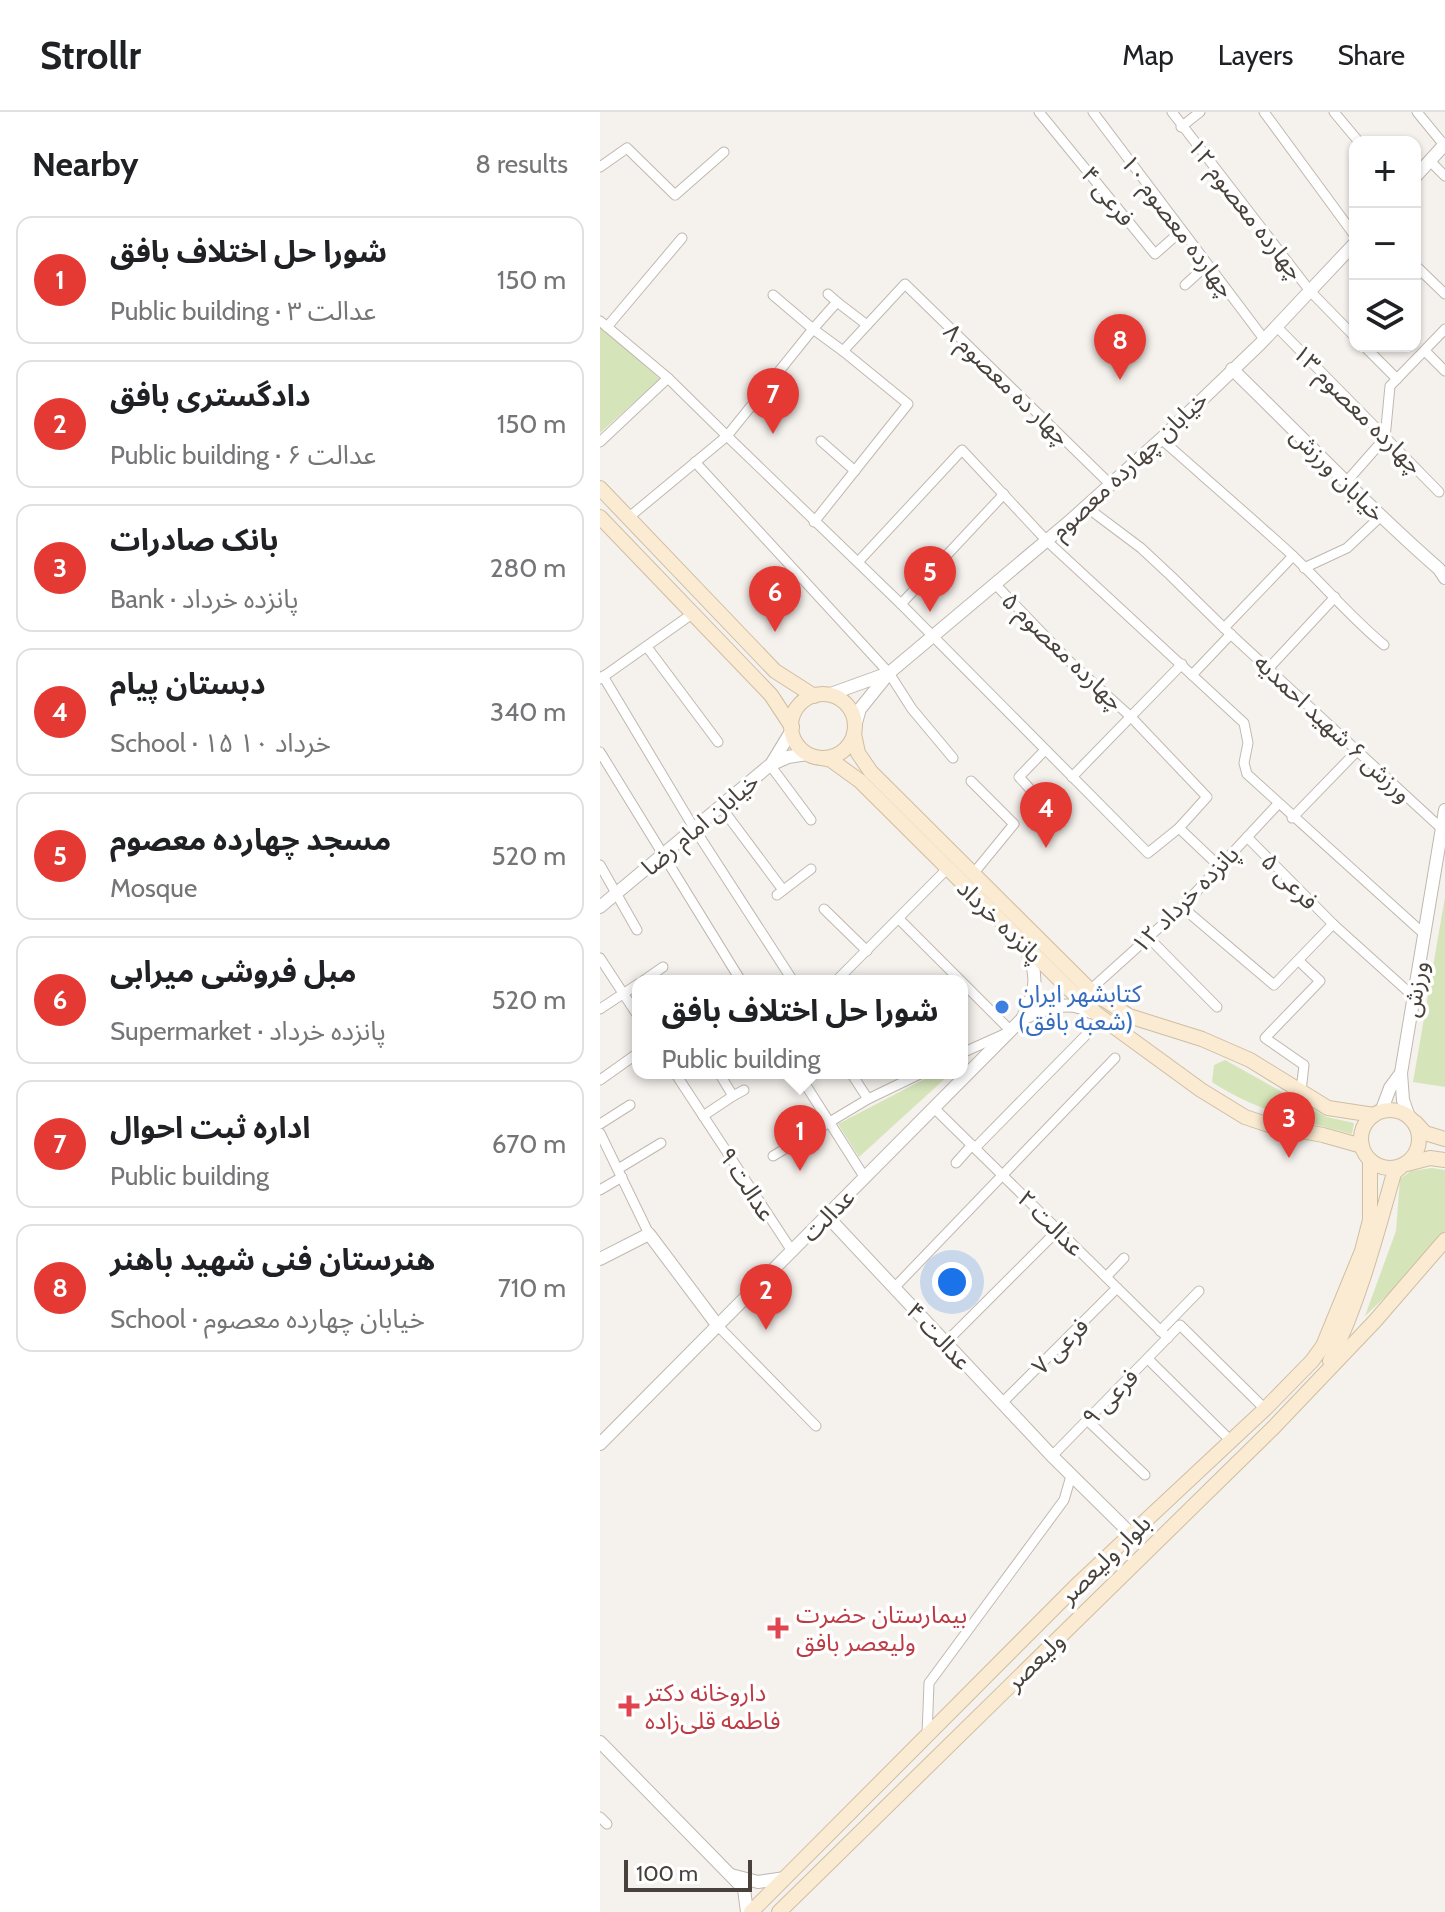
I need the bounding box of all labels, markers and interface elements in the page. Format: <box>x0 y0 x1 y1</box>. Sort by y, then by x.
text: Strollr <box>40 32 141 79</box>
text: Map <box>1122 38 1174 72</box>
text: Layers <box>1218 38 1293 72</box>
text: Share <box>1337 38 1405 72</box>
street label: چهارده معصوم ۱۲ <box>1179 132 1310 288</box>
map controls <box>1349 136 1421 352</box>
button: + <box>1349 136 1421 208</box>
text: Nearby <box>32 143 139 185</box>
text: 8 results <box>475 148 568 180</box>
street label: چهارده معصوم ۱۰ <box>1112 149 1241 306</box>
street label: فرعی ۴ <box>1075 160 1141 232</box>
button: − <box>1349 208 1421 280</box>
text: شورا حل اختلاف بافق <box>110 233 387 270</box>
text: 1 <box>55 264 65 296</box>
text: 150 m <box>497 264 566 296</box>
button: layers <box>1349 280 1421 352</box>
text: Public building · عدالت ۳ <box>110 295 376 327</box>
pin: 8 <box>1094 314 1146 380</box>
street label: چهار ده معصوم ۸ <box>935 317 1076 454</box>
street label: چهارده معصوم ۱۳ <box>1284 338 1429 483</box>
pin: 7 <box>747 368 799 434</box>
text: دادگستری بافق <box>110 377 310 414</box>
street label: خیابان چهارده معصوم <box>1044 385 1216 548</box>
text: 2 <box>53 408 67 440</box>
text: 150 m <box>497 408 566 440</box>
street label: خیابان ورزش <box>1285 421 1391 527</box>
text: Public building · عدالت ۶ <box>110 439 376 471</box>
text: بانک صادرات <box>110 521 279 558</box>
pin: 5 <box>904 546 956 612</box>
text: 3 <box>53 552 67 584</box>
text: 280 m <box>490 552 566 584</box>
pin: 6 <box>749 566 801 632</box>
text: Bank · پانزده خرداد <box>110 583 299 615</box>
street label: چهارده معصوم ۵ <box>993 586 1130 719</box>
street label: ورزش ۶ شهید احمدیه <box>1248 648 1418 808</box>
text: دبستان پیام <box>110 665 265 702</box>
text: 4 <box>52 696 68 728</box>
text: 340 m <box>490 696 566 728</box>
text: School · ۱۵ خرداد ۱۰ <box>110 727 331 759</box>
street label: خیابان امام رضا <box>635 766 767 885</box>
pin: 4 <box>1020 782 1072 848</box>
text: مسجد چهارده معصوم <box>110 821 391 858</box>
street label: پانزده خرداد ۱۲ <box>1125 839 1246 960</box>
text: 5 <box>53 840 67 872</box>
text: 520 m <box>492 840 566 872</box>
street label: فرعی ۵ <box>1256 847 1324 915</box>
text: Mosque <box>110 872 197 904</box>
street label: پانزده خرداد <box>950 873 1049 970</box>
text: مبل فروشی میرابی <box>110 953 356 990</box>
street label: ورزش <box>1396 959 1434 1019</box>
popup <box>632 975 968 1079</box>
place label: کتابشهر ایران (شعبه بافق) <box>1018 979 1143 1037</box>
text: 6 <box>53 984 67 1016</box>
text: 520 m <box>492 984 566 1016</box>
text: شورا حل اختلاف بافق <box>661 992 939 1029</box>
marker: کتابشهر ایران (شعبه بافق) <box>993 998 1011 1016</box>
text: Supermarket · پانزده خرداد <box>110 1015 386 1047</box>
text: Public building <box>661 1043 821 1075</box>
pin: 3 <box>1263 1092 1315 1158</box>
pin: 1 <box>774 1105 826 1171</box>
text: اداره ثبت احوال <box>110 1109 310 1146</box>
text: 7 <box>53 1128 67 1160</box>
text: 670 m <box>492 1128 566 1160</box>
street label: عدالت ۹ <box>712 1142 782 1226</box>
text: Public building <box>110 1160 269 1192</box>
street label: عدالت <box>795 1182 861 1248</box>
street label: عدالت ۲ <box>1012 1184 1090 1262</box>
text: هنرستان فنی شهید باهنر <box>110 1241 435 1278</box>
your location <box>932 1262 972 1302</box>
pin: 2 <box>740 1264 792 1330</box>
text: 8 <box>52 1272 68 1304</box>
text: 710 m <box>498 1272 566 1304</box>
street label: عدالت ۴ <box>900 1296 978 1376</box>
text: School · خیابان چهارده معصوم <box>110 1303 425 1335</box>
street label: فرعی ۷ <box>1026 1312 1094 1380</box>
street label: فرعی ۹ <box>1076 1362 1144 1432</box>
street label: بلوار ولیعصر <box>1053 1508 1157 1610</box>
place label: بیمارستان حضرت ولیعصر بافق <box>796 1600 967 1658</box>
marker: بیمارستان حضرت ولیعصر بافق <box>767 1617 789 1639</box>
street label: ولیعصر <box>999 1626 1071 1697</box>
place label: داروخانه دکتر فاطمه قلی‌زاده <box>644 1678 781 1735</box>
marker: داروخانه دکتر فاطمه قلی‌زاده <box>620 1697 638 1715</box>
scale bar <box>624 1856 752 1892</box>
text: 100 m <box>636 1860 698 1887</box>

